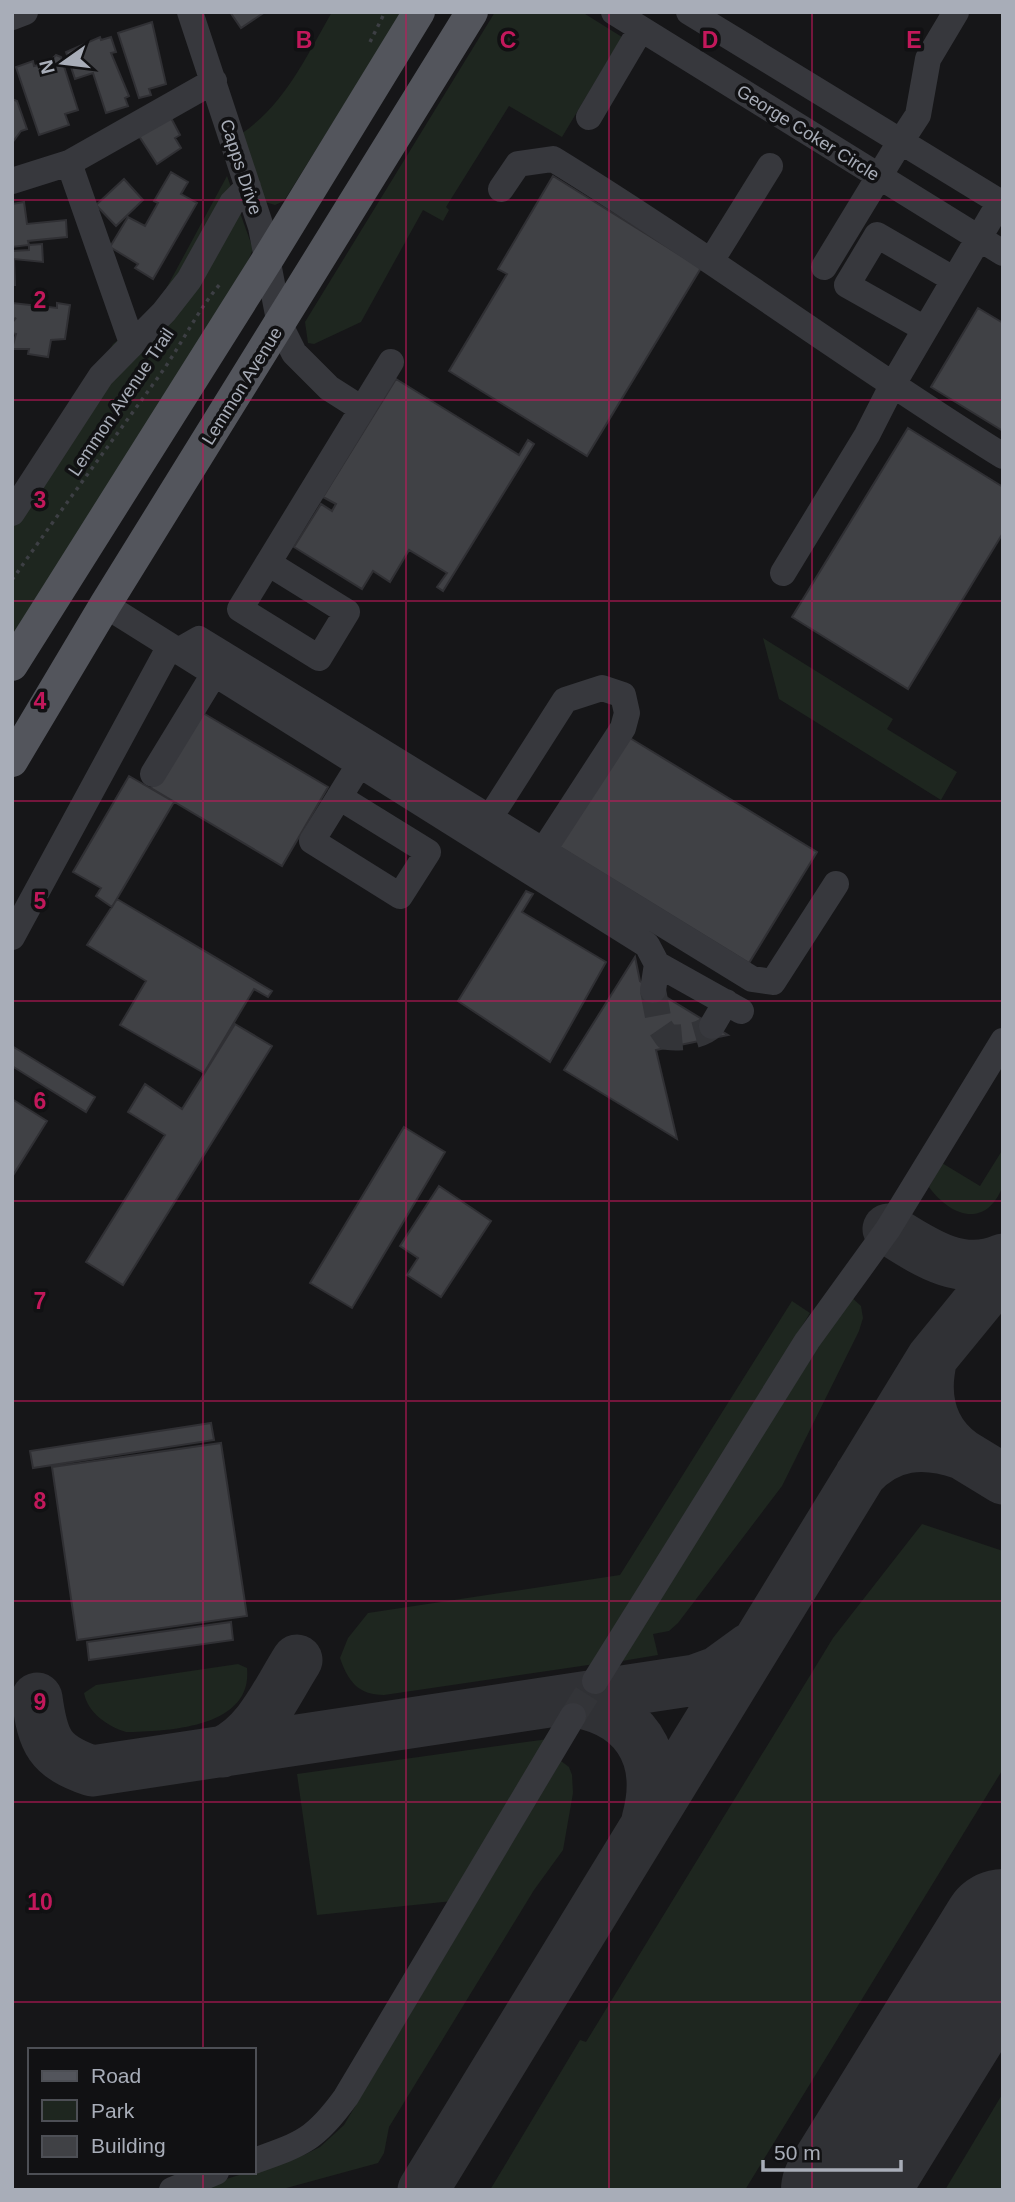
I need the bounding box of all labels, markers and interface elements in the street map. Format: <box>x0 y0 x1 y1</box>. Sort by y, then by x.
text: B <box>296 27 312 53</box>
text: C <box>500 27 516 53</box>
text: D <box>702 27 718 53</box>
text: E <box>906 27 922 53</box>
north arrow <box>28 28 98 98</box>
text: N <box>35 58 59 76</box>
street label: George Coker Circle <box>733 81 883 185</box>
street label: Capps Drive <box>216 117 266 217</box>
text: 2 <box>34 287 46 313</box>
street label: Lemmon Avenue Trail <box>64 324 178 480</box>
street label: Lemmon Avenue <box>198 324 286 448</box>
text: 3 <box>34 487 46 513</box>
text: 4 <box>34 688 47 714</box>
text: 5 <box>34 888 47 914</box>
text: 6 <box>34 1088 46 1114</box>
text: 7 <box>34 1288 46 1314</box>
text: 8 <box>34 1488 47 1514</box>
text: 9 <box>34 1689 46 1715</box>
text: 10 <box>27 1889 53 1915</box>
legend <box>28 2048 256 2174</box>
text: Road <box>91 2064 141 2087</box>
text: Park <box>91 2099 135 2122</box>
scale bar <box>763 2128 901 2172</box>
text: Building <box>91 2134 166 2157</box>
text: 50 m <box>774 2141 821 2164</box>

